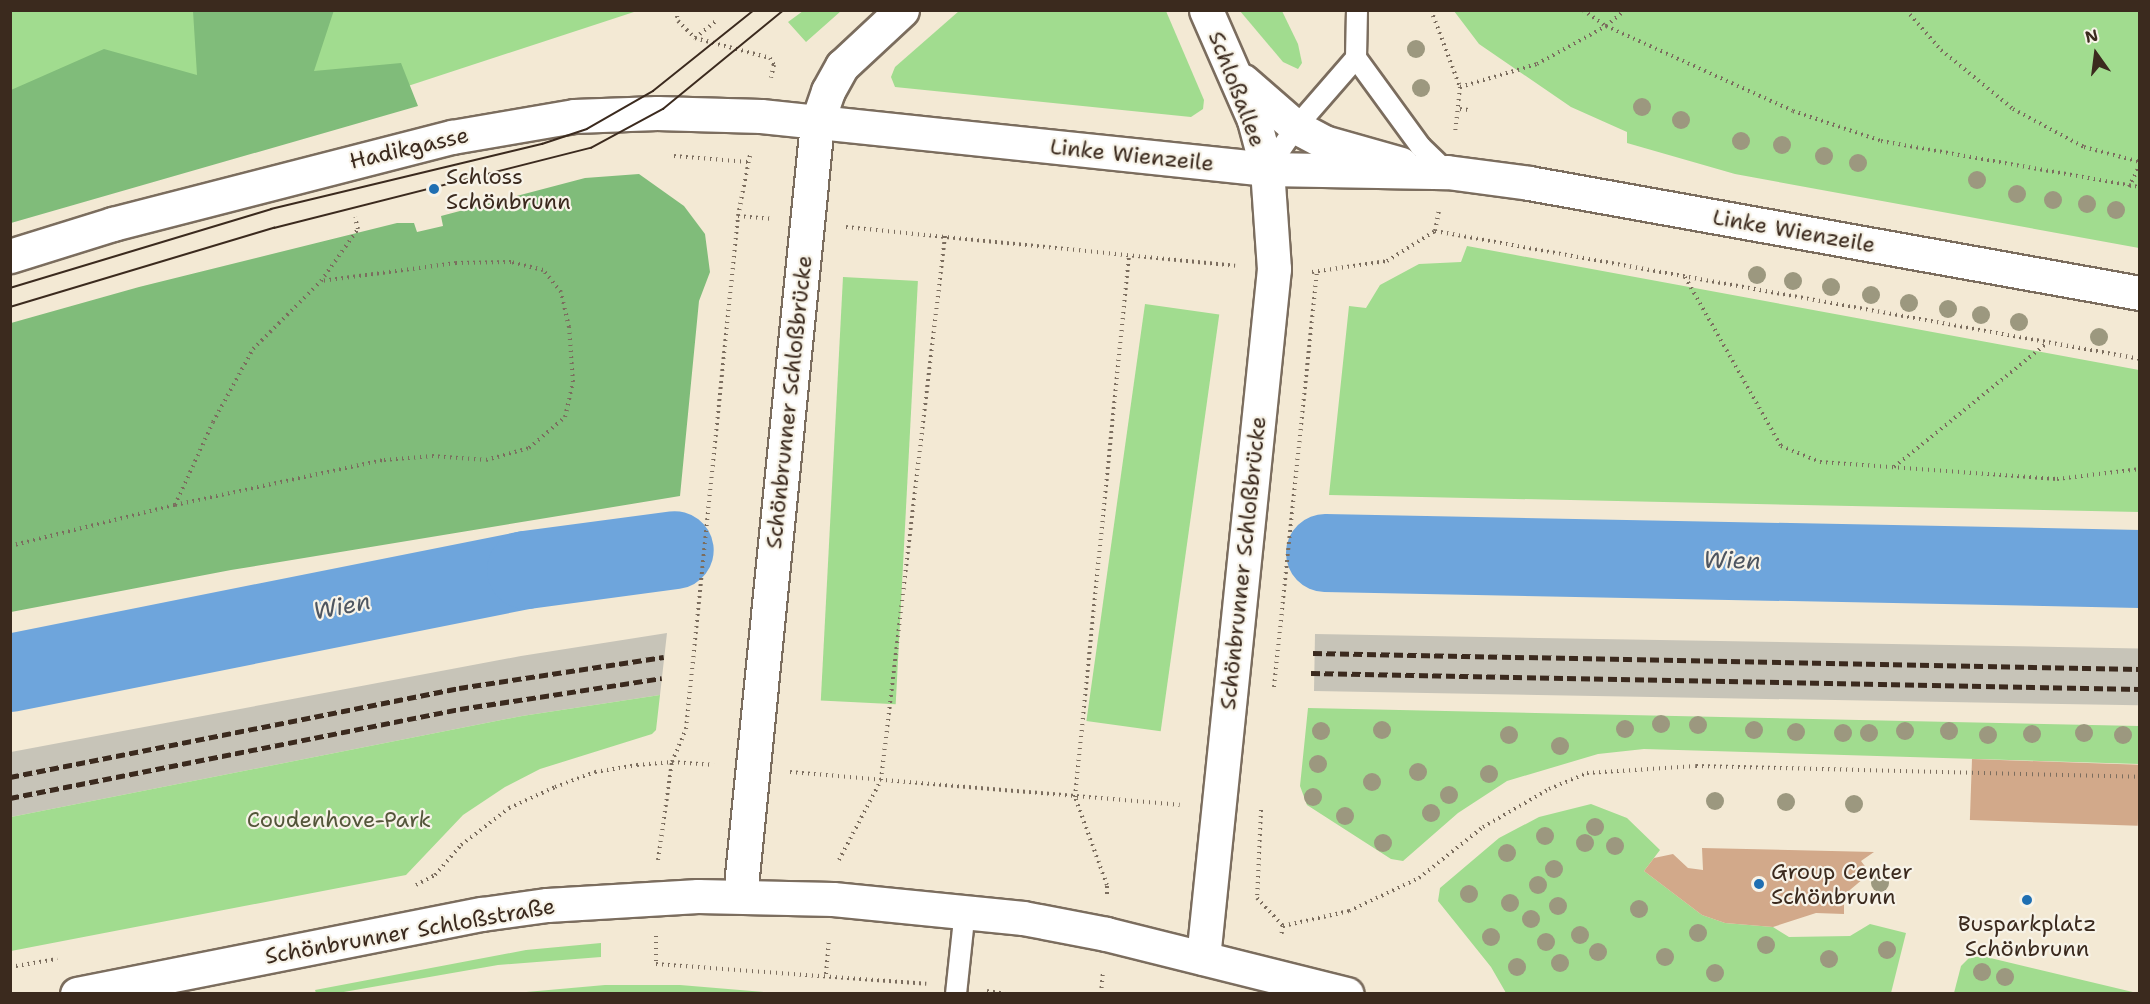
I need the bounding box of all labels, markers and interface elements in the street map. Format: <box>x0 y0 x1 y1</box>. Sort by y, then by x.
north arrow <box>2066 24 2126 84</box>
text: N <box>2083 24 2100 48</box>
street label: Schloßallee <box>1203 27 1271 151</box>
street label: Hadikgasse <box>347 121 471 175</box>
street label: Linke Wienzeile <box>1049 133 1215 177</box>
place label: Schloss Schönbrunn <box>446 163 571 214</box>
marker: Schloss Schönbrunn <box>427 182 441 196</box>
street label: Linke Wienzeile <box>1711 204 1877 258</box>
street label: Schönbrunner Schloßbrücke <box>760 254 818 550</box>
street label: Schönbrunner Schloßbrücke <box>1214 415 1272 711</box>
water label: Wien <box>1703 546 1761 576</box>
water label: Wien <box>311 587 373 627</box>
park label: Coudenhove-Park <box>247 807 431 833</box>
place label: Group Center Schönbrunn <box>1771 858 1913 909</box>
marker: Group Center Schönbrunn <box>1752 877 1766 891</box>
street label: Schönbrunner Schloßstraße <box>263 892 557 970</box>
marker: Busparkplatz Schönbrunn <box>2020 893 2034 907</box>
place label: Busparkplatz Schönbrunn <box>1958 910 2096 962</box>

